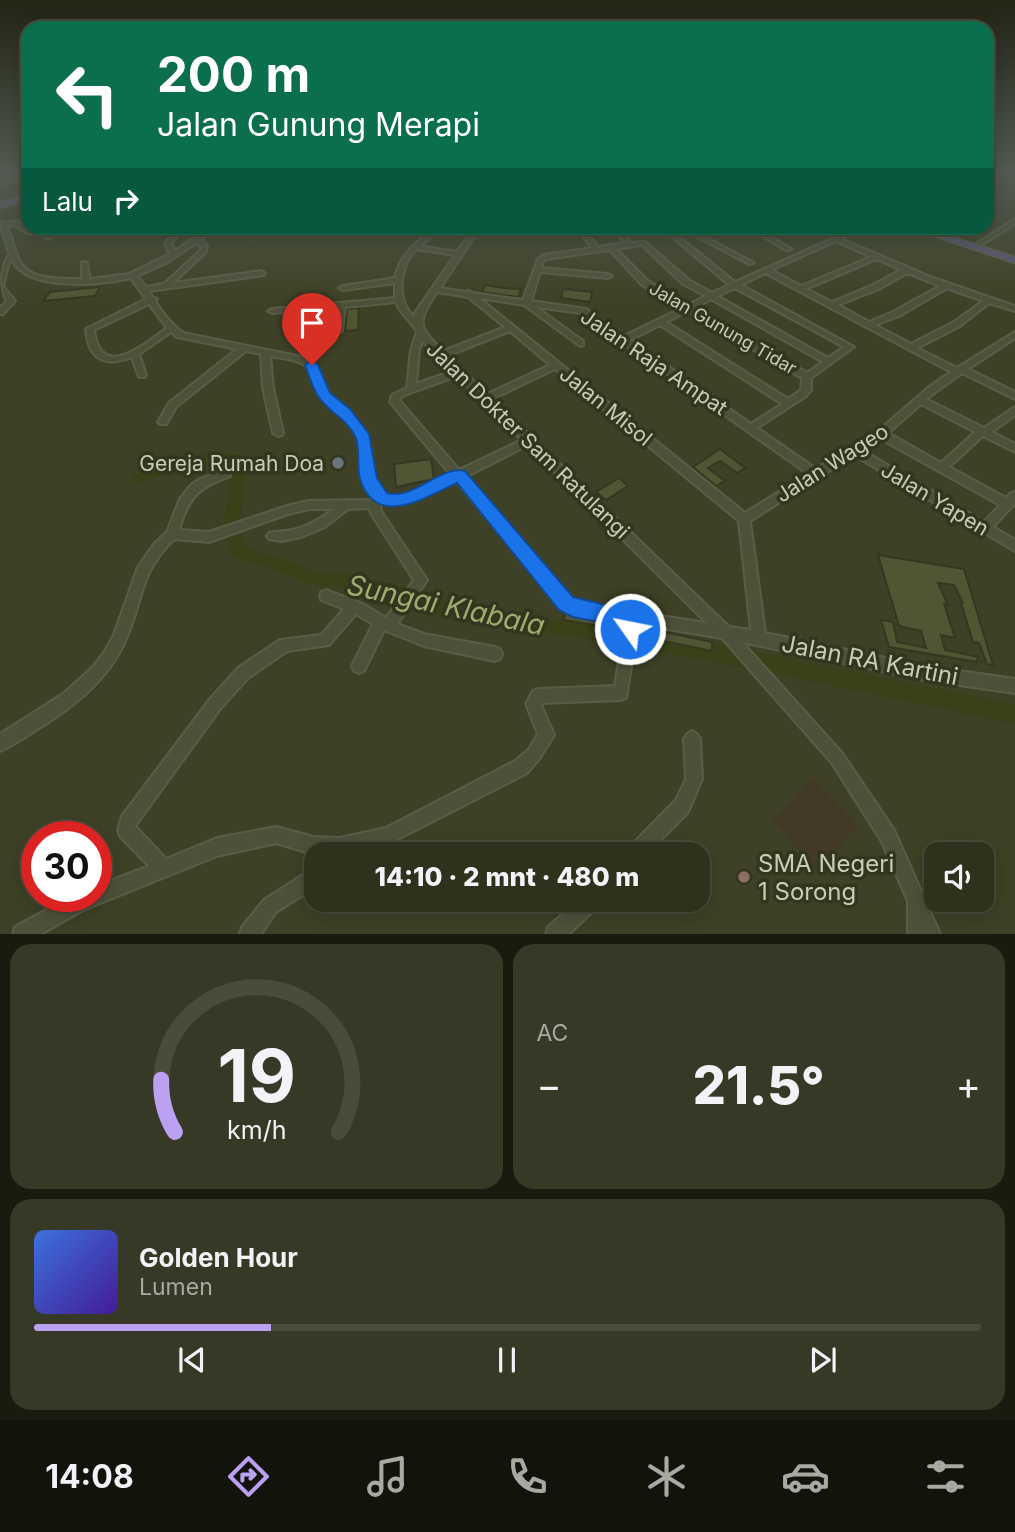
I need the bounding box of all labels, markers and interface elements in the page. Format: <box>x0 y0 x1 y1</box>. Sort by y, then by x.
text: 200 m <box>157 45 310 104</box>
icon: left <box>42 49 133 140</box>
text: Jalan Gunung Merapi <box>157 105 480 144</box>
icon: right <box>107 182 145 220</box>
text: Lalu <box>42 186 93 217</box>
street label: Jalan Gunung Tidar <box>646 277 801 379</box>
pin <box>282 293 342 365</box>
icon: arrive <box>293 304 331 342</box>
street label: Jalan Raja Ampat <box>576 304 732 420</box>
street label: Jalan Dokter Sam Ratulangi <box>421 336 635 544</box>
street label: Jalan Misol <box>555 361 657 451</box>
street label: Jalan Wageo <box>771 418 893 508</box>
place label: Gereja Rumah Doa <box>139 451 324 476</box>
marker: Gereja Rumah Doa <box>330 455 346 471</box>
street label: Jalan Yapen <box>877 457 993 541</box>
water label: Sungai Klabala <box>344 567 548 643</box>
position arrow <box>593 592 667 666</box>
street label: Jalan RA Kartini <box>779 629 961 691</box>
speed limit sign: 30 <box>21 821 112 912</box>
map controls <box>924 842 994 912</box>
button: sound <box>924 842 994 912</box>
place label: SMA Negeri 1 Sorong <box>758 849 894 906</box>
text: 14:10 · 2 mnt · 480 m <box>375 861 639 892</box>
marker: SMA Negeri 1 Sorong <box>736 869 752 885</box>
text: AC <box>537 1019 568 1047</box>
text: 19 <box>217 1032 296 1121</box>
text: 21.5° <box>693 1054 825 1117</box>
text: − <box>537 1062 562 1108</box>
text: + <box>956 1062 981 1108</box>
text: km/h <box>227 1115 286 1145</box>
text: Golden Hour <box>139 1242 298 1273</box>
text: Lumen <box>139 1273 213 1301</box>
icon: previous <box>173 1341 211 1379</box>
icon: pause <box>488 1341 526 1379</box>
icon: next <box>804 1341 842 1379</box>
icon: directions <box>224 1452 273 1501</box>
icon: music <box>363 1452 412 1501</box>
icon: phone <box>503 1452 552 1501</box>
icon: climate <box>642 1452 691 1501</box>
icon: car <box>781 1452 830 1501</box>
icon: filters <box>921 1452 970 1501</box>
text: 14:08 <box>45 1457 134 1496</box>

